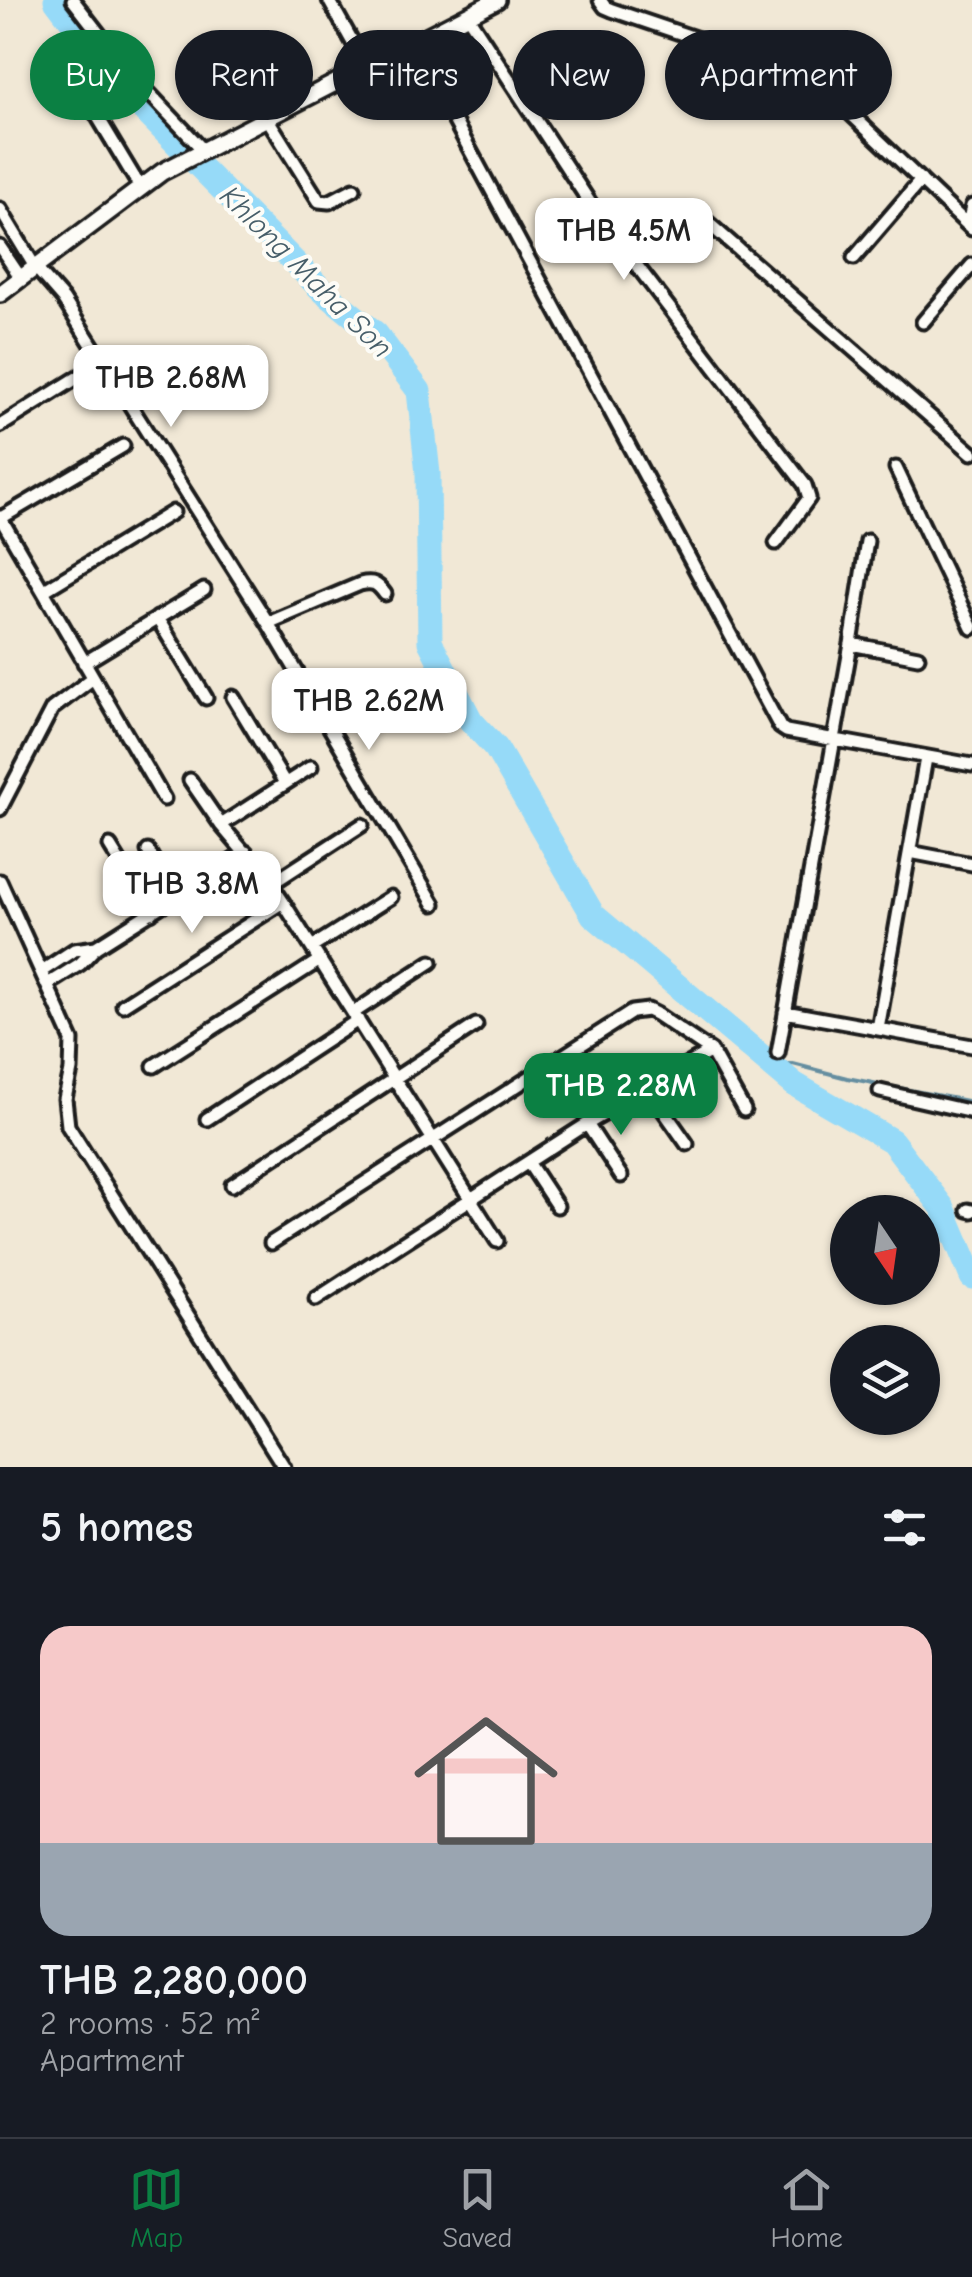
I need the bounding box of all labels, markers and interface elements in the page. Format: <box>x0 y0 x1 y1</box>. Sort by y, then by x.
chip: Buy <box>30 30 155 120</box>
chip: Rent <box>175 30 313 120</box>
chip: Filters <box>333 30 493 120</box>
chip: New <box>513 30 645 120</box>
chip: Apartment <box>665 30 892 120</box>
water label: Khlong Maha Son <box>213 179 399 365</box>
pin: THB 4.5M <box>521 198 727 283</box>
text: THB 4.5M <box>557 212 691 249</box>
pin: THB 2.68M <box>57 345 285 430</box>
text: THB 2.68M <box>95 359 247 396</box>
pin: THB 2.62M <box>255 668 483 753</box>
text: THB 2.62M <box>294 682 444 719</box>
pin: THB 3.8M <box>89 851 295 936</box>
text: THB 3.8M <box>125 865 259 902</box>
pin: THB 2.28M <box>507 1053 735 1138</box>
text: THB 2.28M <box>546 1067 696 1104</box>
north arrow <box>830 1195 940 1305</box>
map controls <box>830 1195 940 1435</box>
button: layers <box>830 1325 940 1435</box>
icon: filters <box>877 1500 932 1555</box>
text: 5 homes <box>40 1503 193 1552</box>
icon: home <box>396 1691 576 1871</box>
text: THB 2,280,000 <box>40 1956 308 2005</box>
text: 2 rooms · 52 m² <box>40 2005 259 2042</box>
text: Apartment <box>40 2042 183 2079</box>
tab: Map <box>129 2162 184 2254</box>
tab: Saved <box>442 2162 512 2254</box>
tab: Home <box>771 2162 843 2254</box>

